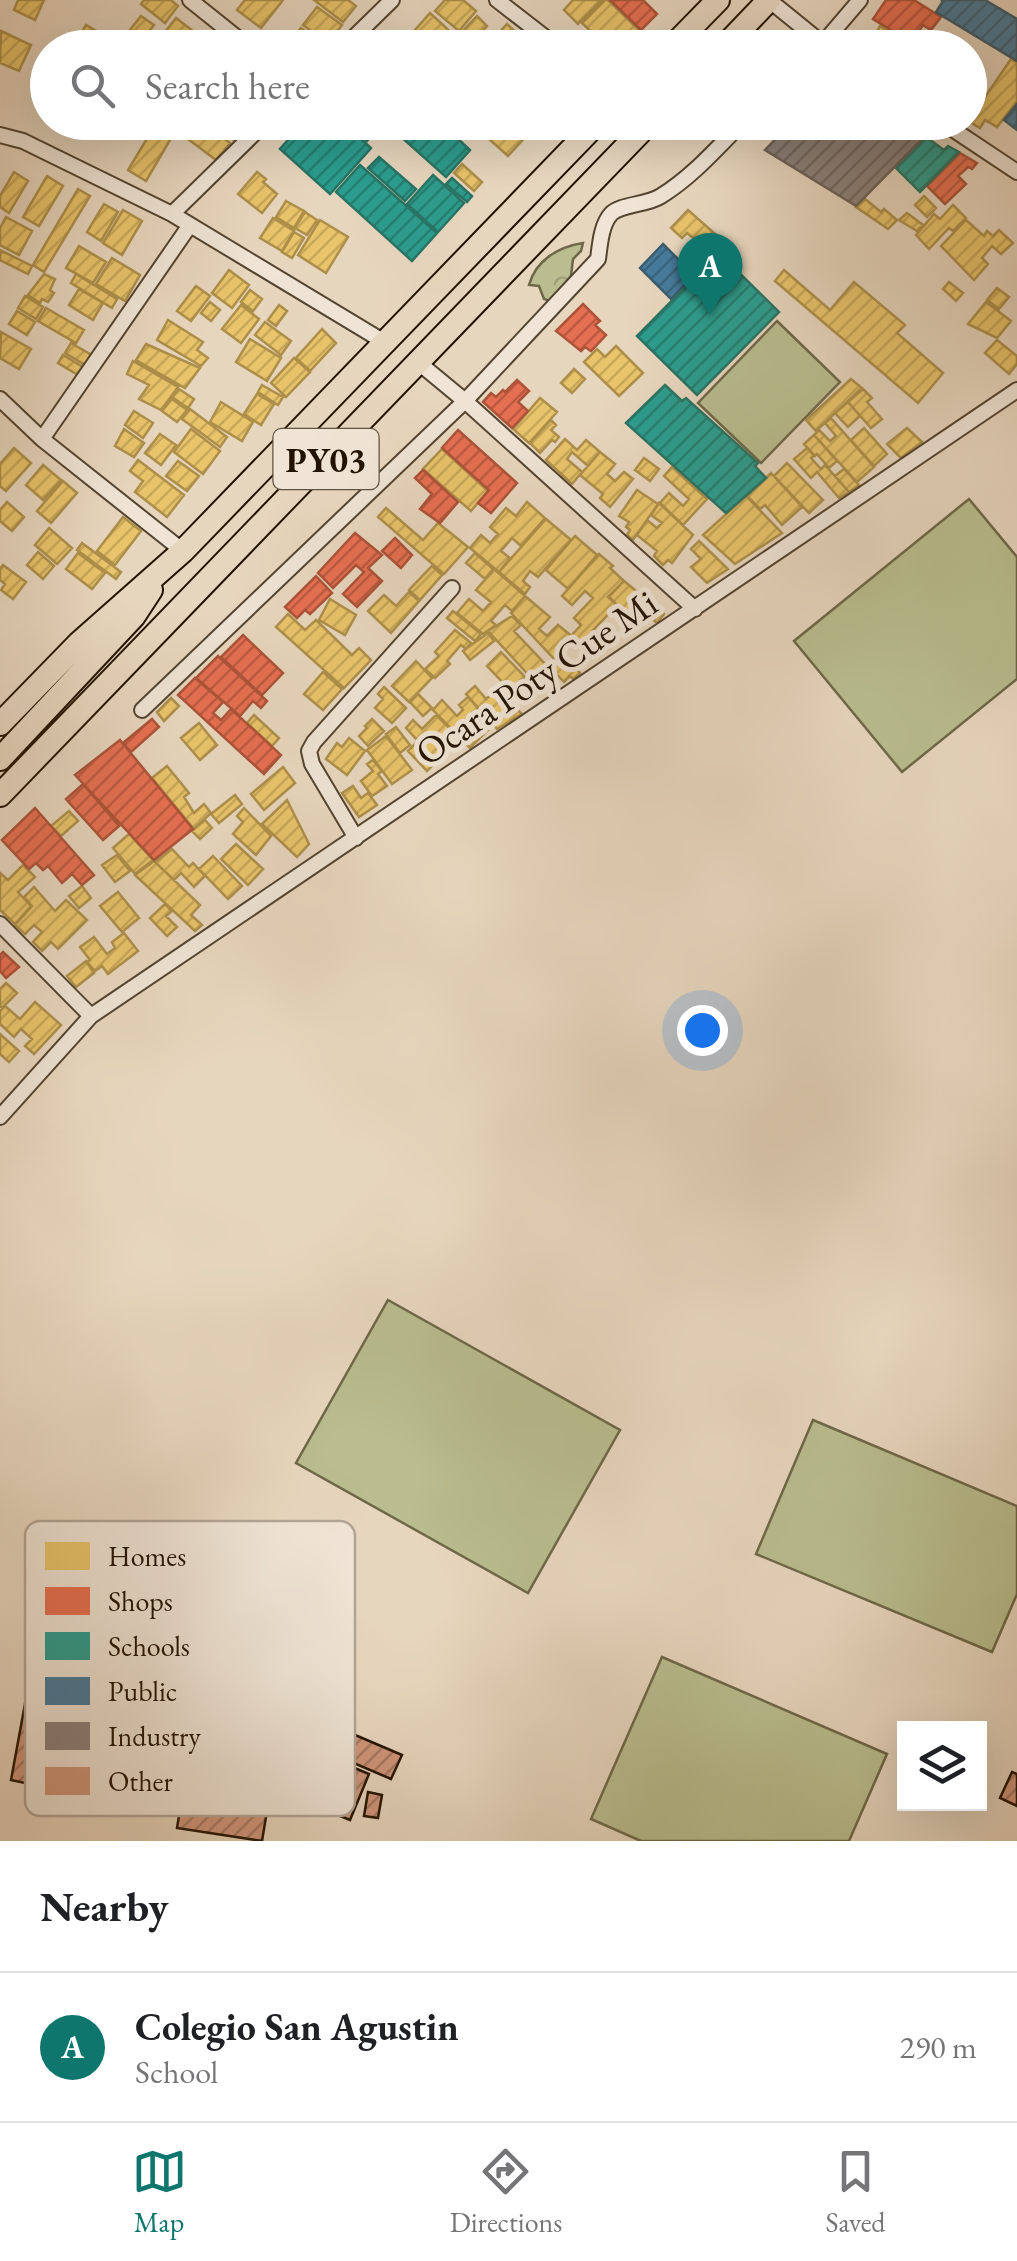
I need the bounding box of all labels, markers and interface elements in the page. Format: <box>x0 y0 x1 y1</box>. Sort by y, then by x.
search box <box>30 30 987 140</box>
icon: search <box>65 58 120 113</box>
text: Search here <box>145 61 310 110</box>
pin: A <box>678 232 742 315</box>
road number: PY03 <box>274 429 378 489</box>
street label: Ocara Poty Cue Mi <box>406 578 666 776</box>
your location <box>677 1005 728 1056</box>
legend <box>25 1521 355 1816</box>
text: Homes <box>108 1538 186 1574</box>
text: Shops <box>108 1583 173 1619</box>
text: Schools <box>108 1628 190 1664</box>
text: Public <box>108 1673 177 1709</box>
text: Industry <box>108 1718 201 1754</box>
map controls <box>897 1721 987 1811</box>
button: layers <box>897 1721 987 1811</box>
text: Other <box>108 1763 173 1799</box>
text: Nearby <box>40 1879 169 1934</box>
text: Colegio San Agustin <box>135 2002 459 2051</box>
text: A <box>61 2026 84 2068</box>
text: 290 m <box>900 2026 977 2068</box>
text: School <box>135 2051 218 2093</box>
tab: Map <box>132 2144 187 2240</box>
tab: Directions <box>450 2144 562 2240</box>
tab: Saved <box>825 2144 885 2240</box>

